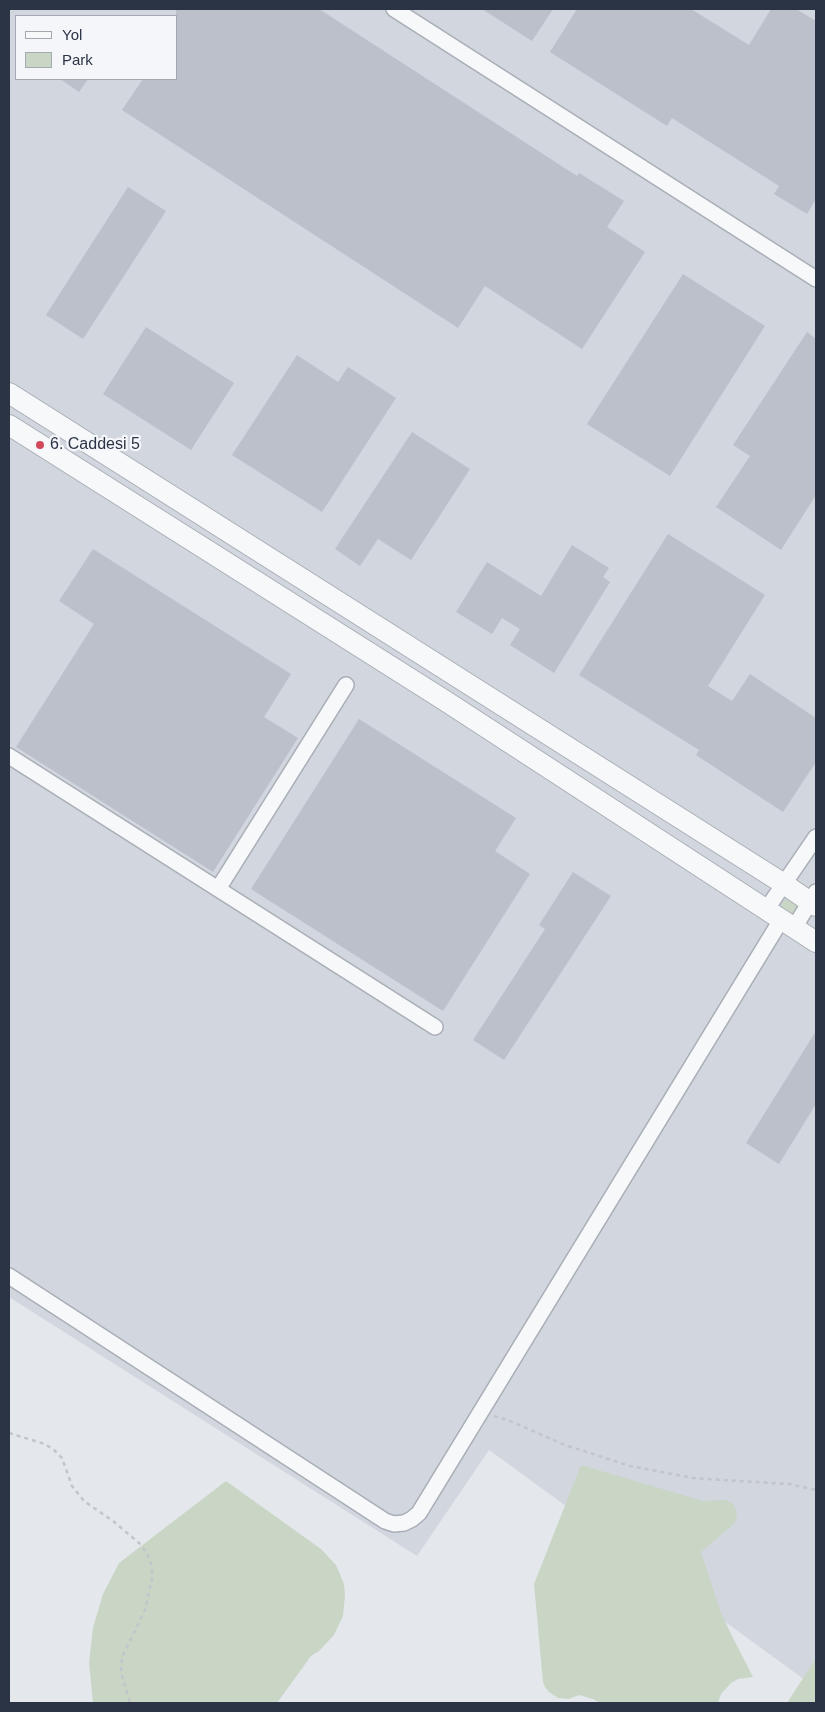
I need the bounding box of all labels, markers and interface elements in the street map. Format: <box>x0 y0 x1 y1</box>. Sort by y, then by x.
legend <box>15 15 178 80</box>
text: Yol <box>62 26 82 43</box>
text: Park <box>62 51 93 68</box>
place label: 6. Caddesi 5 <box>50 435 140 455</box>
marker: 6. Caddesi 5 <box>34 439 46 451</box>

